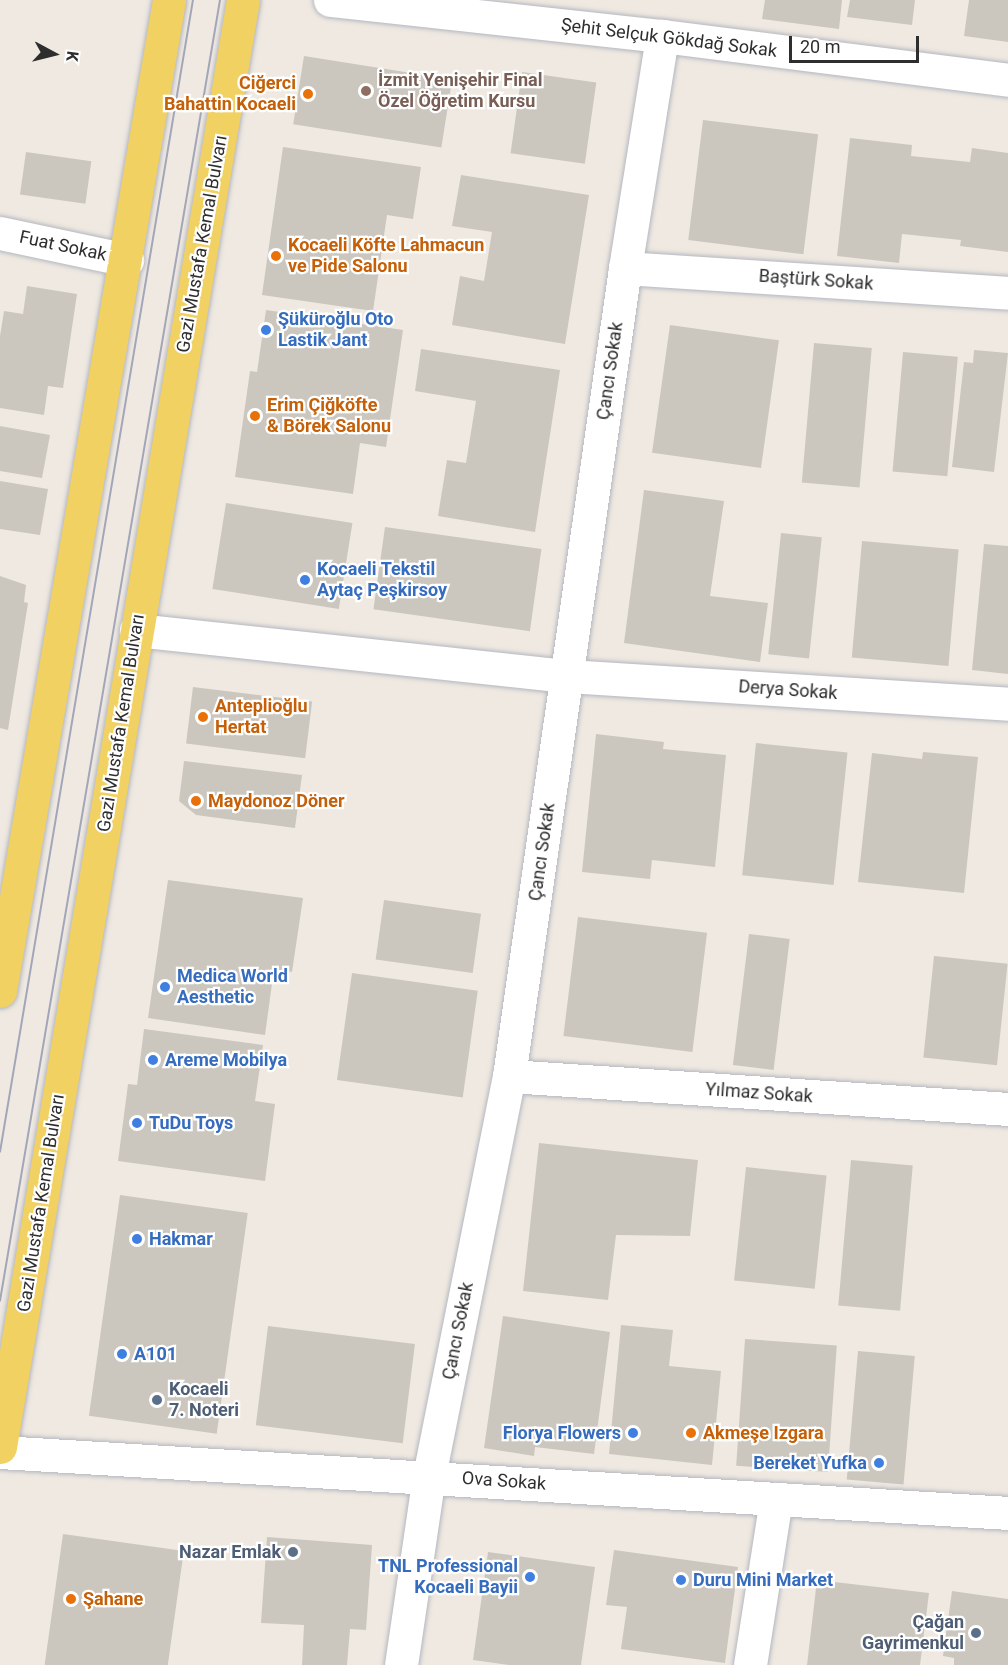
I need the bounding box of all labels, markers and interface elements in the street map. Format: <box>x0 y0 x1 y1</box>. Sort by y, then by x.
street label: Şehit Selçuk Gökdağ Sokak <box>560 14 778 62</box>
north arrow <box>24 24 84 84</box>
scale bar <box>792 24 922 62</box>
text: 20 m <box>800 36 840 57</box>
text: K <box>62 50 82 62</box>
place label: İzmit Yenişehir Final Özel Öğretim Kursu <box>378 70 542 112</box>
place label: Ciğerci Bahattin Kocaeli <box>164 73 296 116</box>
marker: İzmit Yenişehir Final Özel Öğretim Kursu <box>359 84 373 98</box>
marker: Ciğerci Bahattin Kocaeli <box>301 87 315 101</box>
street label: Gazi Mustafa Kemal Bulvarı <box>172 134 232 354</box>
street label: Fuat Sokak <box>17 226 109 266</box>
place label: Kocaeli Köfte Lahmacun ve Pide Salonu <box>288 235 484 278</box>
marker: Kocaeli Köfte Lahmacun ve Pide Salonu <box>269 249 283 263</box>
street label: Baştürk Sokak <box>758 265 874 295</box>
place label: Şüküroğlu Oto Lastik Jant <box>278 309 393 352</box>
street label: Çancı Sokak <box>592 321 628 421</box>
marker: Şüküroğlu Oto Lastik Jant <box>259 323 273 337</box>
place label: Erim Çiğköfte & Börek Salonu <box>267 395 391 438</box>
marker: Erim Çiğköfte & Börek Salonu <box>248 409 262 423</box>
place label: Kocaeli Tekstil Aytaç Peşkirsoy <box>317 559 447 602</box>
marker: Kocaeli Tekstil Aytaç Peşkirsoy <box>298 573 312 587</box>
street label: Gazi Mustafa Kemal Bulvarı <box>93 612 149 834</box>
street label: Derya Sokak <box>738 676 838 704</box>
place label: Anteplioğlu Hertat <box>215 696 308 738</box>
marker: Anteplioğlu Hertat <box>196 710 210 724</box>
place label: Maydonoz Döner <box>208 790 345 812</box>
marker: Maydonoz Döner <box>189 794 203 808</box>
street label: Çancı Sokak <box>524 802 560 902</box>
place label: Medica World Aesthetic <box>177 966 288 1008</box>
marker: Medica World Aesthetic <box>158 980 172 994</box>
place label: Areme Mobilya <box>165 1049 287 1071</box>
marker: Areme Mobilya <box>146 1053 160 1067</box>
street label: Yılmaz Sokak <box>705 1078 813 1108</box>
street label: Gazi Mustafa Kemal Bulvarı <box>13 1092 69 1314</box>
place label: TuDu Toys <box>149 1112 234 1134</box>
marker: TuDu Toys <box>130 1116 144 1130</box>
place label: Hakmar <box>149 1228 213 1250</box>
marker: Hakmar <box>130 1232 144 1246</box>
street label: Çancı Sokak <box>438 1280 478 1382</box>
place label: A101 <box>134 1343 177 1365</box>
marker: A101 <box>115 1347 129 1361</box>
place label: Kocaeli 7. Noteri <box>169 1379 239 1422</box>
marker: Kocaeli 7. Noteri <box>150 1393 164 1407</box>
place label: Florya Flowers <box>503 1422 621 1444</box>
place label: Akmeşe Izgara <box>703 1422 824 1444</box>
marker: Florya Flowers <box>626 1426 640 1440</box>
marker: Akmeşe Izgara <box>684 1426 698 1440</box>
place label: Bereket Yufka <box>753 1452 867 1474</box>
marker: Bereket Yufka <box>872 1456 886 1470</box>
street label: Ova Sokak <box>461 1467 547 1495</box>
place label: Nazar Emlak <box>179 1541 281 1563</box>
marker: Nazar Emlak <box>286 1545 300 1559</box>
place label: TNL Professional Kocaeli Bayii <box>378 1556 518 1598</box>
place label: Duru Mini Market <box>693 1569 833 1591</box>
marker: TNL Professional Kocaeli Bayii <box>523 1570 537 1584</box>
marker: Duru Mini Market <box>674 1573 688 1587</box>
place label: Şahane <box>83 1588 143 1610</box>
marker: Şahane <box>64 1592 78 1606</box>
place label: Çağan Gayrimenkul <box>862 1612 964 1654</box>
marker: Çağan Gayrimenkul <box>969 1626 983 1640</box>

